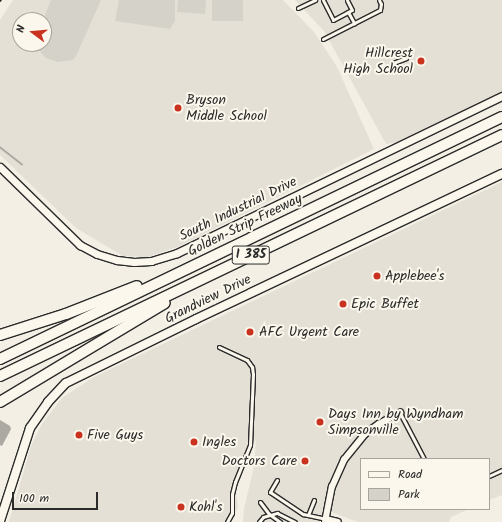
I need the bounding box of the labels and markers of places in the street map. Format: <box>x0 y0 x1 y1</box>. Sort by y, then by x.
place label: Hillcrest High School <box>343 45 413 78</box>
marker: Hillcrest High School <box>416 56 426 66</box>
place label: Bryson Middle School <box>186 92 267 124</box>
marker: Bryson Middle School <box>173 103 183 113</box>
place label: Applebee's <box>385 268 445 284</box>
marker: Applebee's <box>372 271 382 281</box>
place label: Epic Buffet <box>351 296 419 312</box>
marker: Epic Buffet <box>338 299 348 309</box>
place label: AFC Urgent Care <box>259 324 359 340</box>
marker: AFC Urgent Care <box>244 326 256 338</box>
place label: Days Inn by Wyndham Simpsonville <box>328 406 463 438</box>
marker: Days Inn by Wyndham Simpsonville <box>315 417 325 427</box>
place label: Five Guys <box>87 427 143 443</box>
marker: Five Guys <box>74 430 84 440</box>
place label: Ingles <box>202 434 236 450</box>
marker: Ingles <box>189 437 199 447</box>
place label: Doctors Care <box>222 453 297 469</box>
marker: Doctors Care <box>300 456 310 466</box>
place label: Kohl's <box>189 499 223 515</box>
marker: Kohl's <box>176 502 186 512</box>

